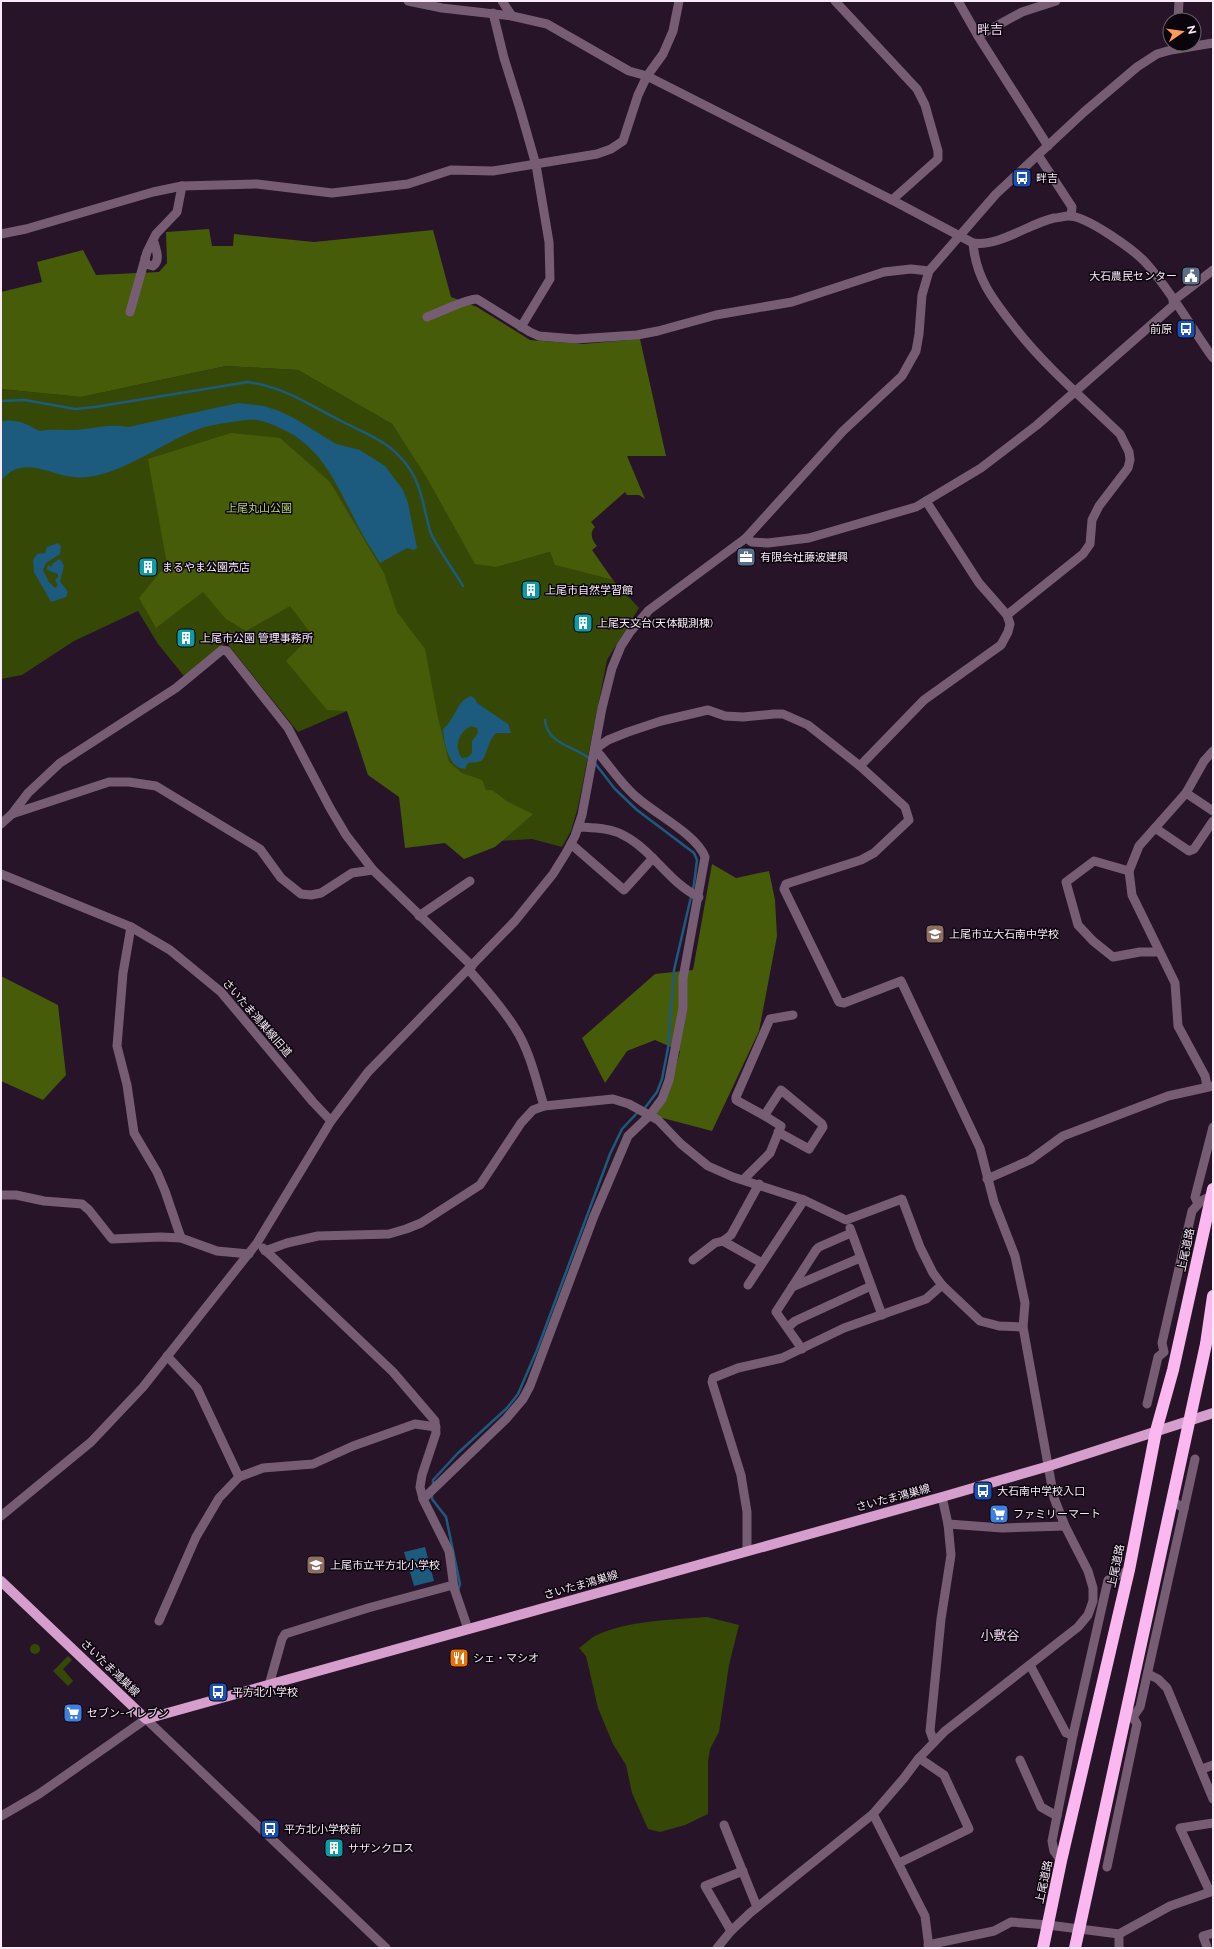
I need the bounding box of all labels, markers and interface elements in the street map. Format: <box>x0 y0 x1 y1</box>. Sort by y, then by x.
north arrow <box>1162 12 1202 52</box>
district label: 畔吉 <box>977 22 1003 37</box>
text: N <box>1184 24 1199 35</box>
bus stop icon: 畔吉 <box>1011 167 1033 189</box>
place label: 畔吉 <box>1036 172 1058 185</box>
public building icon: 大石農民センター <box>1180 265 1202 287</box>
place label: 大石農民センター <box>1089 270 1177 283</box>
bus stop icon: 前原 <box>1175 318 1197 340</box>
place label: 前原 <box>1150 323 1172 336</box>
park label: 上尾丸山公園 <box>226 502 292 515</box>
office icon: 有限会社藤波建興 <box>735 546 757 568</box>
place label: 有限会社藤波建興 <box>760 551 848 564</box>
building icon: まるやま公園売店 <box>137 556 159 578</box>
place label: まるやま公園売店 <box>162 561 250 574</box>
building icon: 上尾市自然学習館 <box>520 579 542 601</box>
place label: 上尾市自然学習館 <box>545 584 633 597</box>
building icon: 上尾天文台(天体観測棟) <box>572 612 594 634</box>
place label: 上尾天文台(天体観測棟) <box>597 617 713 630</box>
building icon: 上尾市公園 管理事務所 <box>175 627 197 649</box>
place label: 上尾市公園 管理事務所 <box>200 632 314 645</box>
school or university icon: 上尾市立大石南中学校 <box>924 923 946 945</box>
place label: 上尾市立大石南中学校 <box>949 928 1059 941</box>
street label: さいたま鴻巣線旧道 <box>220 977 294 1059</box>
street label: 上尾道路 <box>1175 1227 1197 1273</box>
bus stop icon: 大石南中学校入口 <box>972 1480 994 1502</box>
street label: さいたま鴻巣線 <box>854 1482 932 1514</box>
place label: 大石南中学校入口 <box>997 1485 1085 1498</box>
supermarket icon: ファミリーマート <box>988 1503 1010 1525</box>
place label: ファミリーマート <box>1013 1508 1101 1521</box>
street label: 上尾道路 <box>1105 1543 1127 1589</box>
school or university icon: 上尾市立平方北小学校 <box>305 1554 327 1576</box>
place label: 上尾市立平方北小学校 <box>330 1559 440 1572</box>
street label: さいたま鴻巣線 <box>542 1568 620 1602</box>
district label: 小敷谷 <box>980 1628 1020 1643</box>
street label: さいたま鴻巣線 <box>78 1637 142 1699</box>
restaurant icon: シェ・マシオ <box>448 1647 470 1669</box>
place label: シェ・マシオ <box>473 1652 539 1665</box>
bus stop icon: 平方北小学校 <box>207 1681 229 1703</box>
place label: 平方北小学校 <box>232 1686 298 1699</box>
supermarket icon: セブン-イレブン <box>62 1702 84 1724</box>
place label: セブン-イレブン <box>87 1707 169 1720</box>
bus stop icon: 平方北小学校前 <box>259 1818 281 1840</box>
place label: 平方北小学校前 <box>284 1823 361 1836</box>
building icon: サザンクロス <box>323 1837 345 1859</box>
place label: サザンクロス <box>348 1842 414 1855</box>
street label: 上尾道路 <box>1033 1859 1055 1905</box>

